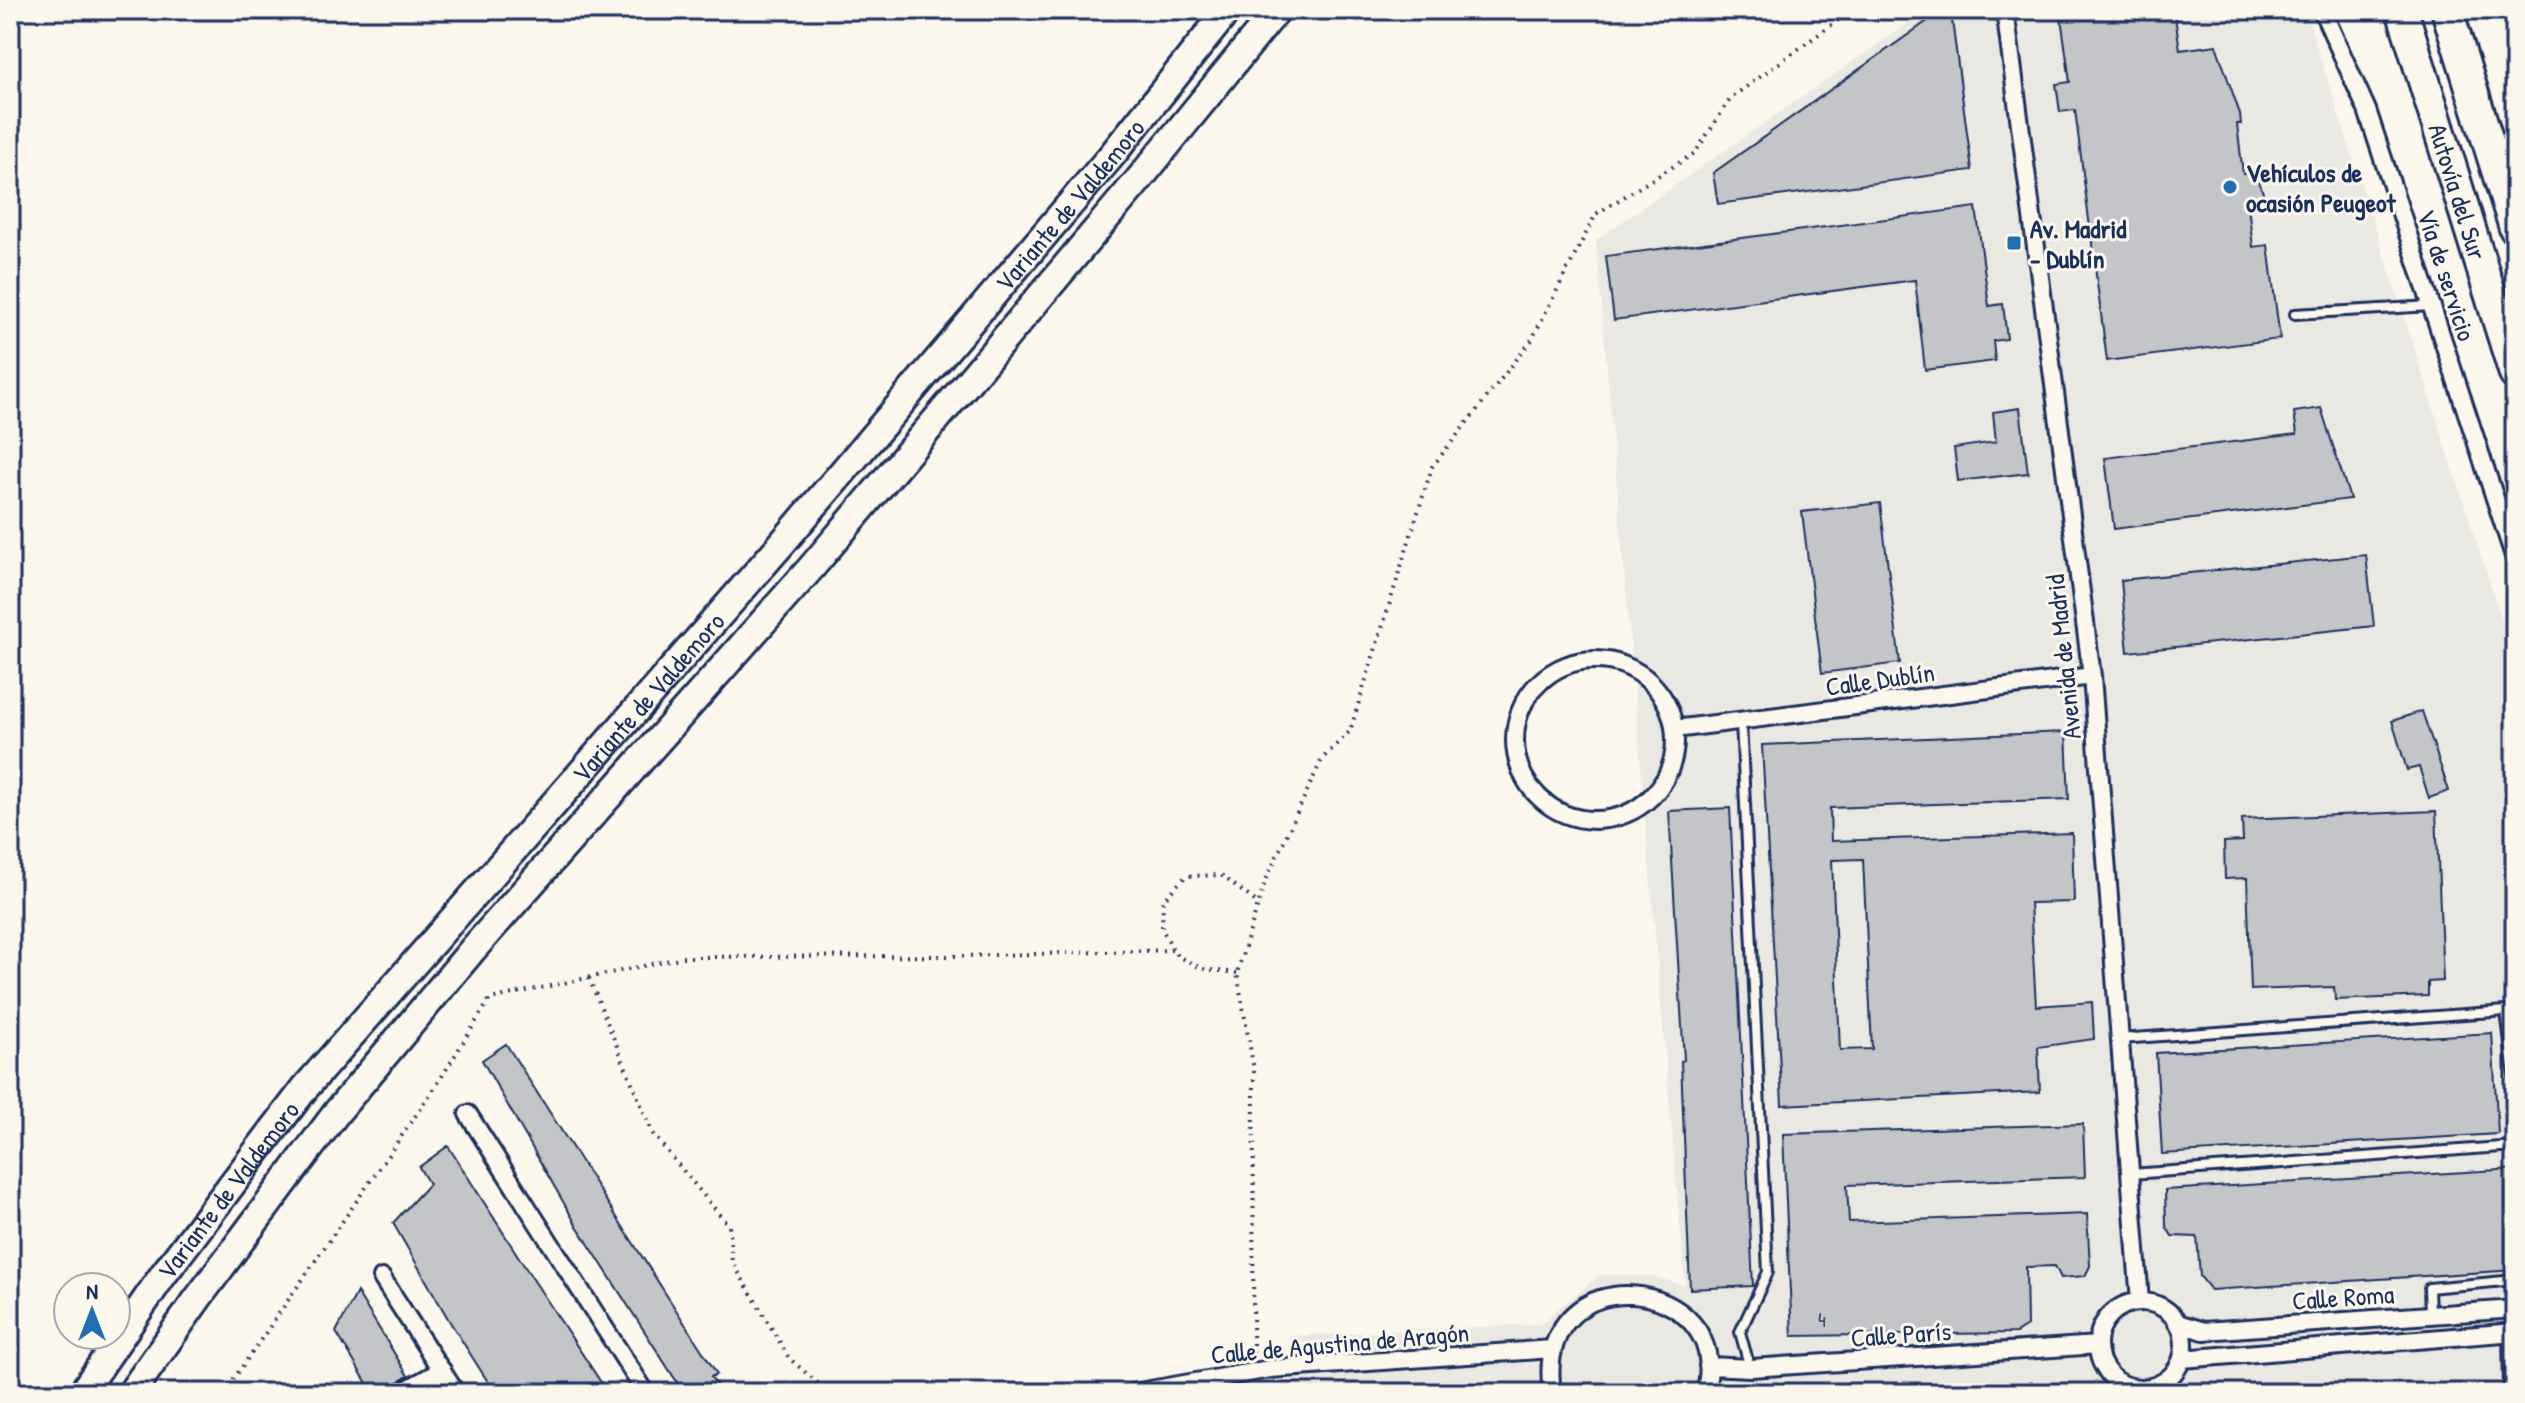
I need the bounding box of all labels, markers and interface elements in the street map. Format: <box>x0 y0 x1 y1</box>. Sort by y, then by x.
street label: Variante de Valdemoro <box>986 111 1152 298</box>
street label: Autovía del Sur <box>2421 119 2496 264</box>
place label: Vehículos de ocasión Peugeot <box>2246 155 2396 221</box>
marker: Vehículos de ocasión Peugeot <box>2221 178 2239 196</box>
street label: Vía de servicio <box>2409 205 2485 345</box>
place label: Av. Madrid - Dublín <box>2030 211 2127 276</box>
marker: Av. Madrid - Dublín <box>2005 234 2023 252</box>
street label: Avenida de Madrid <box>2037 573 2089 741</box>
street label: Variante de Valdemoro <box>564 604 732 789</box>
street label: Calle Dublín <box>1823 654 1937 704</box>
street label: Variante de Valdemoro <box>149 1094 307 1286</box>
north arrow <box>52 1271 132 1351</box>
text: N <box>86 1276 98 1306</box>
street label: Calle Roma <box>2291 1276 2395 1318</box>
house number: 4 <box>1818 1304 1826 1334</box>
street label: Calle París <box>1850 1313 1952 1355</box>
street label: Calle de Agustina de Aragón <box>1209 1314 1471 1372</box>

